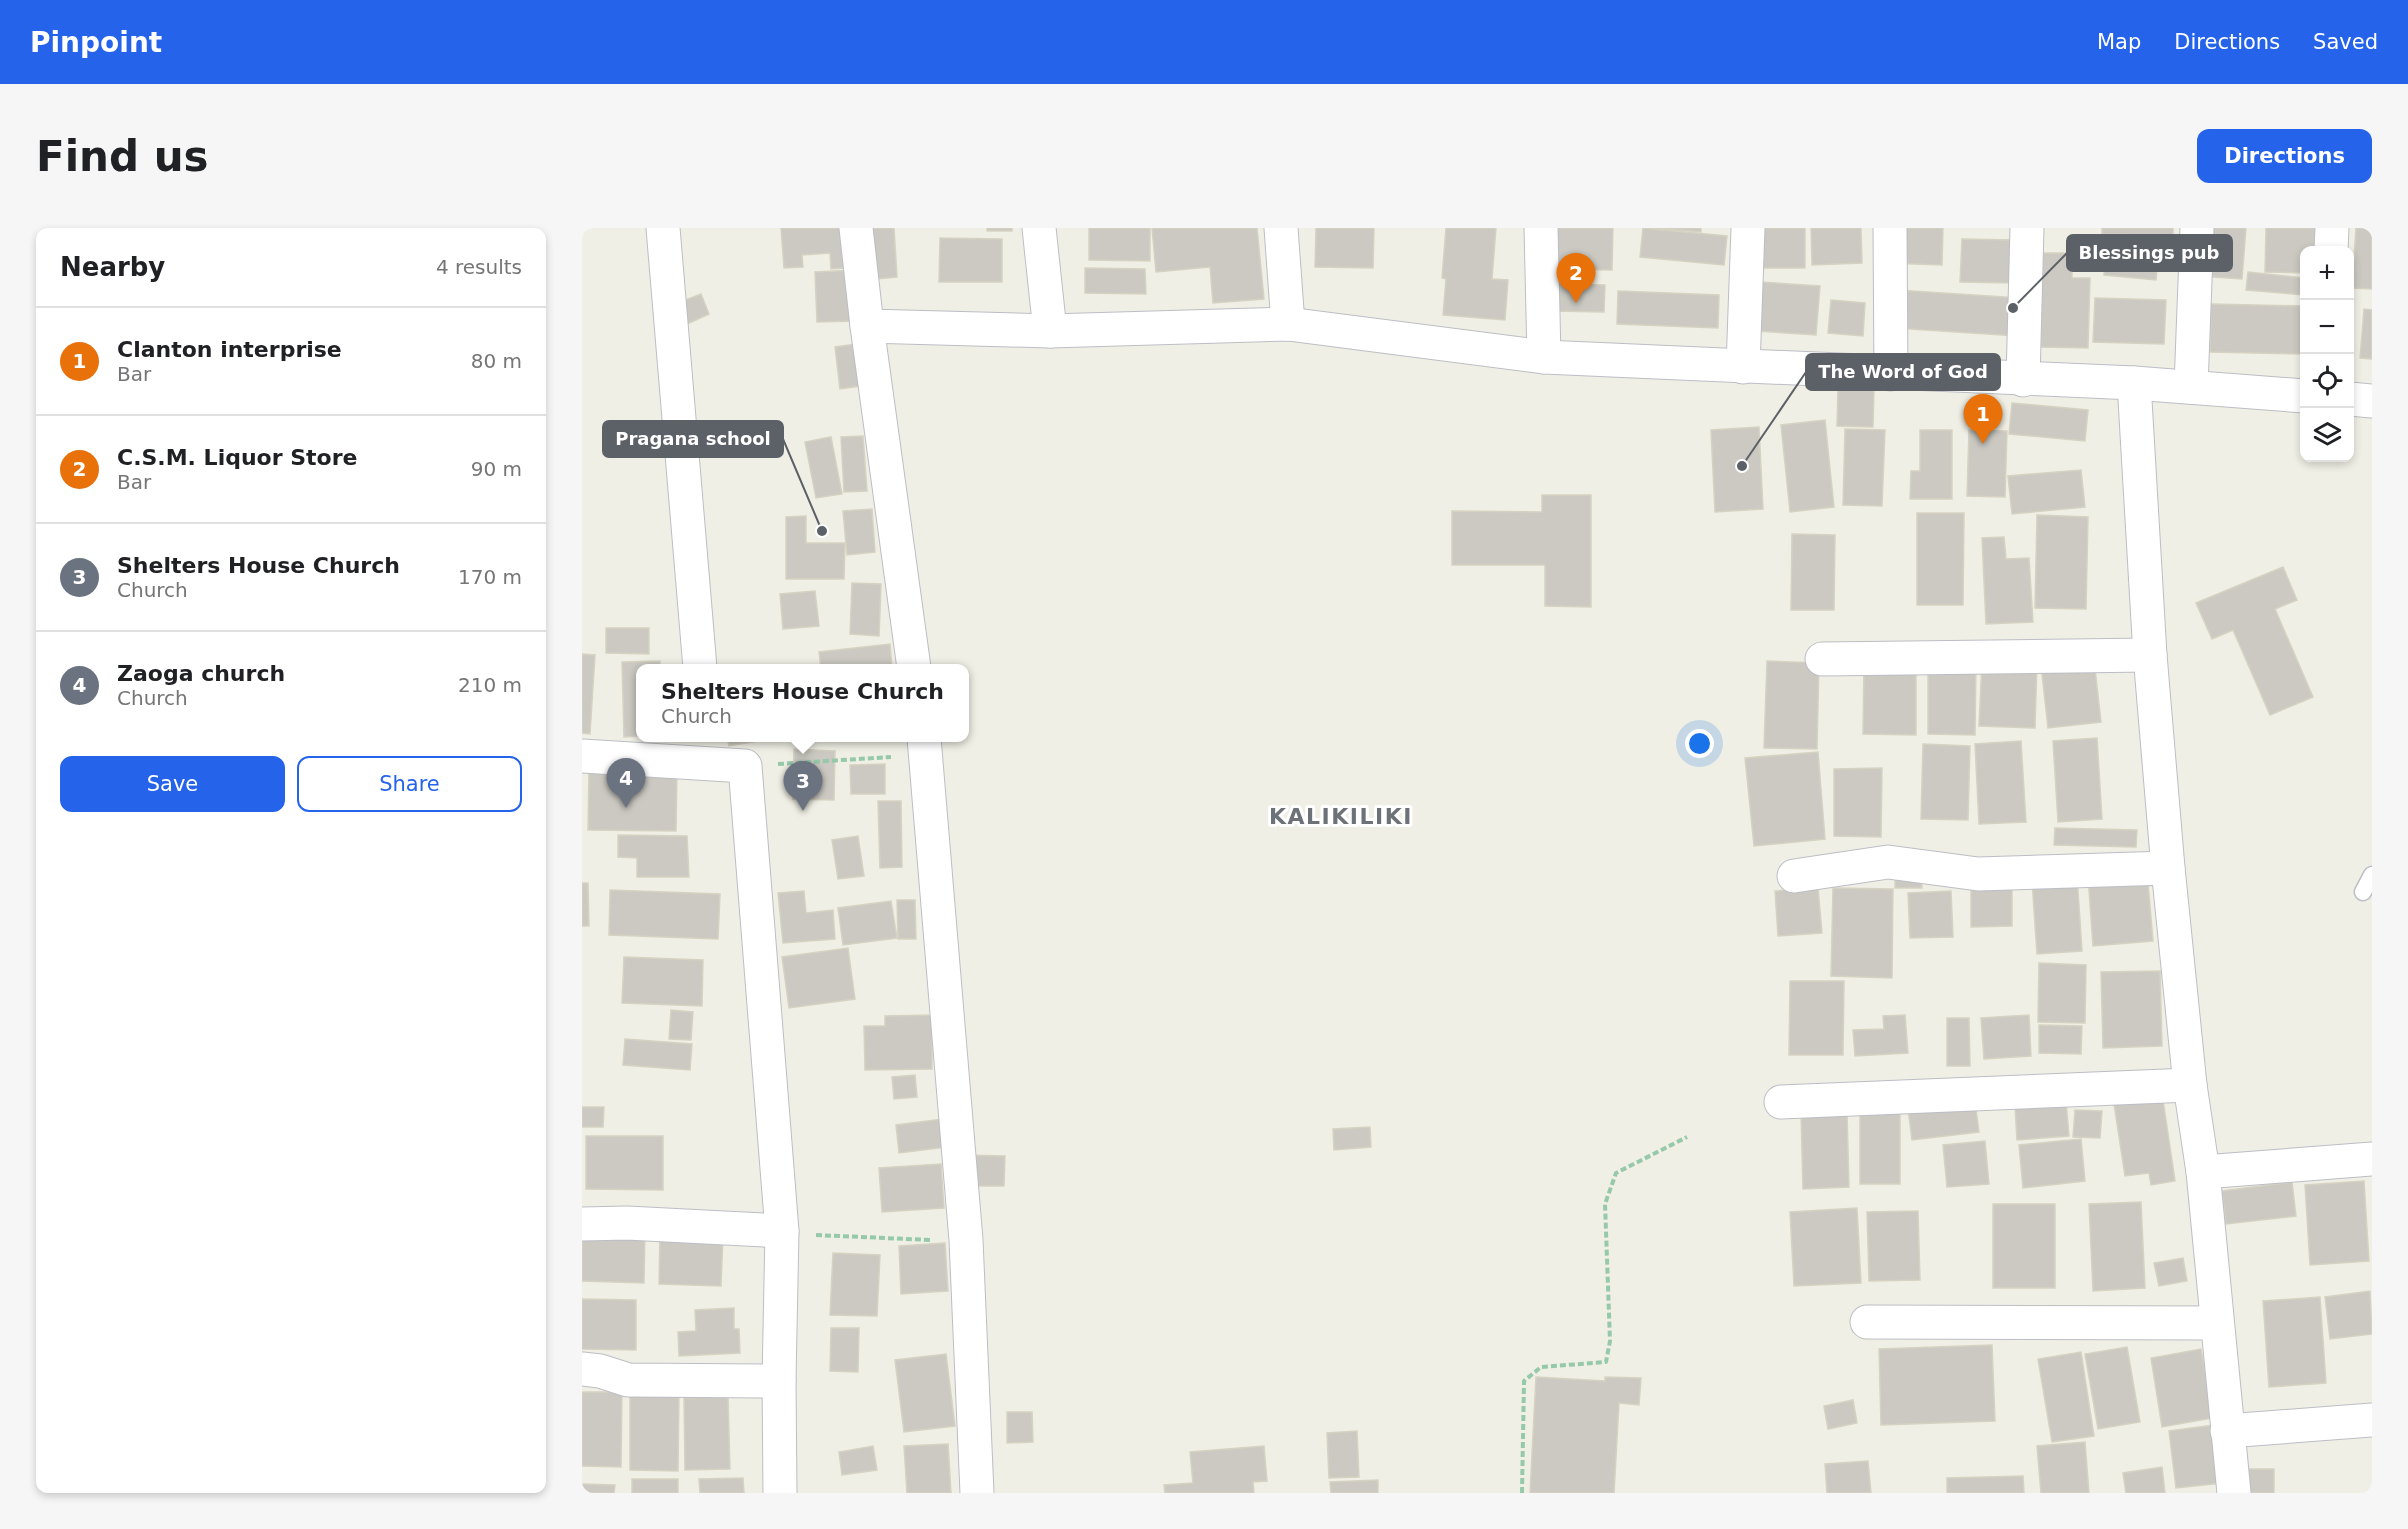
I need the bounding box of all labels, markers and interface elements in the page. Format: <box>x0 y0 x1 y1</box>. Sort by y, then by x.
text: Pinpoint <box>30 26 162 59</box>
text: Map <box>2097 30 2141 54</box>
text: Directions <box>2174 30 2280 54</box>
text: Saved <box>2313 30 2378 54</box>
button: Directions <box>2197 129 2372 183</box>
text: Find us <box>36 132 209 181</box>
callout: Blessings pub <box>2067 235 2232 271</box>
text: Blessings pub <box>2079 242 2220 263</box>
map controls <box>2300 246 2354 462</box>
button: + <box>2300 246 2354 300</box>
text: Nearby <box>60 252 165 282</box>
pin: 2 <box>1556 254 1596 303</box>
text: 4 results <box>436 255 522 279</box>
button: − <box>2300 300 2354 354</box>
text: Clanton interprise <box>117 337 342 362</box>
text: 1 <box>73 349 86 373</box>
text: 80 m <box>471 349 522 373</box>
callout: The Word of God <box>1806 354 2000 390</box>
button: locate <box>2300 354 2354 408</box>
text: The Word of God <box>1818 361 1988 382</box>
text: Bar <box>117 362 151 386</box>
pin: 1 <box>1964 394 2002 444</box>
button: layers <box>2300 408 2354 462</box>
callout: Pragana school <box>603 421 783 457</box>
text: Pragana school <box>615 428 771 449</box>
text: C.S.M. Liquor Store <box>117 445 357 470</box>
text: 2 <box>73 457 86 481</box>
text: 90 m <box>471 457 522 481</box>
text: Bar <box>117 470 151 494</box>
text: Shelters House Church <box>117 553 400 578</box>
text: 3 <box>73 565 86 589</box>
text: 170 m <box>458 565 522 589</box>
text: Church <box>117 578 188 602</box>
text: Zaoga church <box>117 661 285 686</box>
popup <box>636 664 969 742</box>
text: 4 <box>73 673 86 697</box>
text: 210 m <box>458 673 522 697</box>
text: Shelters House Church <box>661 679 944 704</box>
text: Church <box>117 686 188 710</box>
text: Church <box>661 704 732 728</box>
your location <box>1685 729 1714 758</box>
button: Save <box>60 756 285 812</box>
button: Share <box>297 756 522 812</box>
pin: 4 <box>606 758 645 808</box>
pin: 3 <box>784 762 822 811</box>
district label: KALIKILIKI <box>1269 804 1413 829</box>

